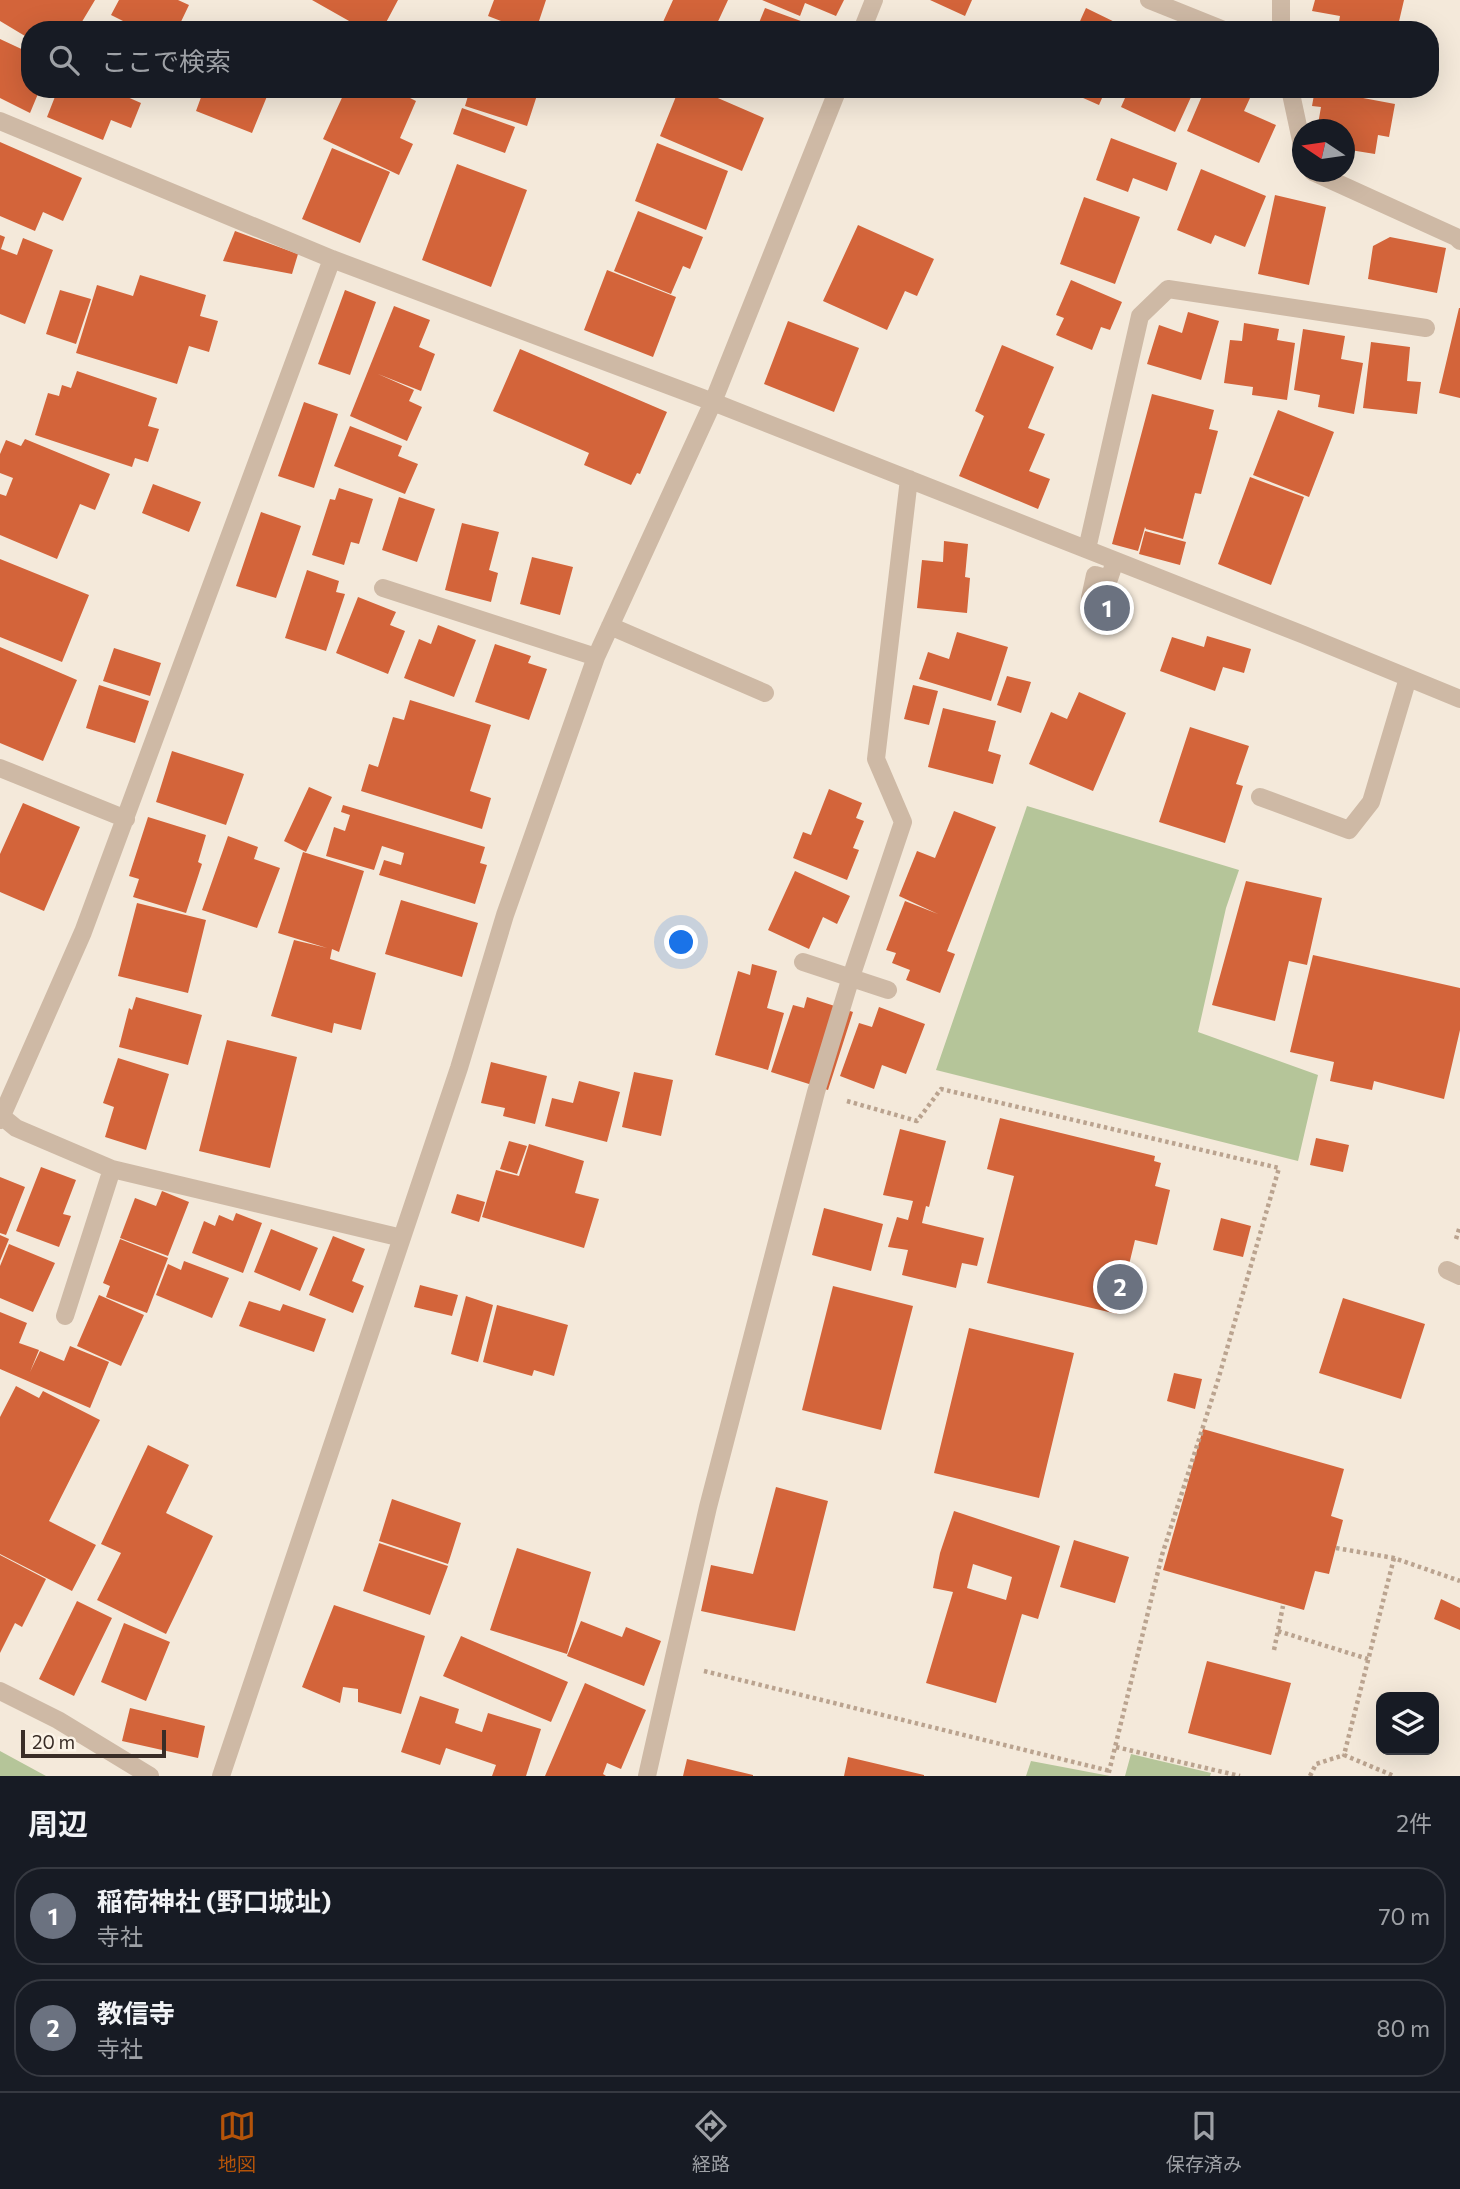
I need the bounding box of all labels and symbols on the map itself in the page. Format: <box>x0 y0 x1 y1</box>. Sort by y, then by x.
north arrow <box>1292 119 1355 182</box>
pin: 1 <box>1084 582 1130 634</box>
your location <box>664 925 698 959</box>
pin: 2 <box>1097 1261 1143 1313</box>
scale bar <box>21 1727 166 1759</box>

